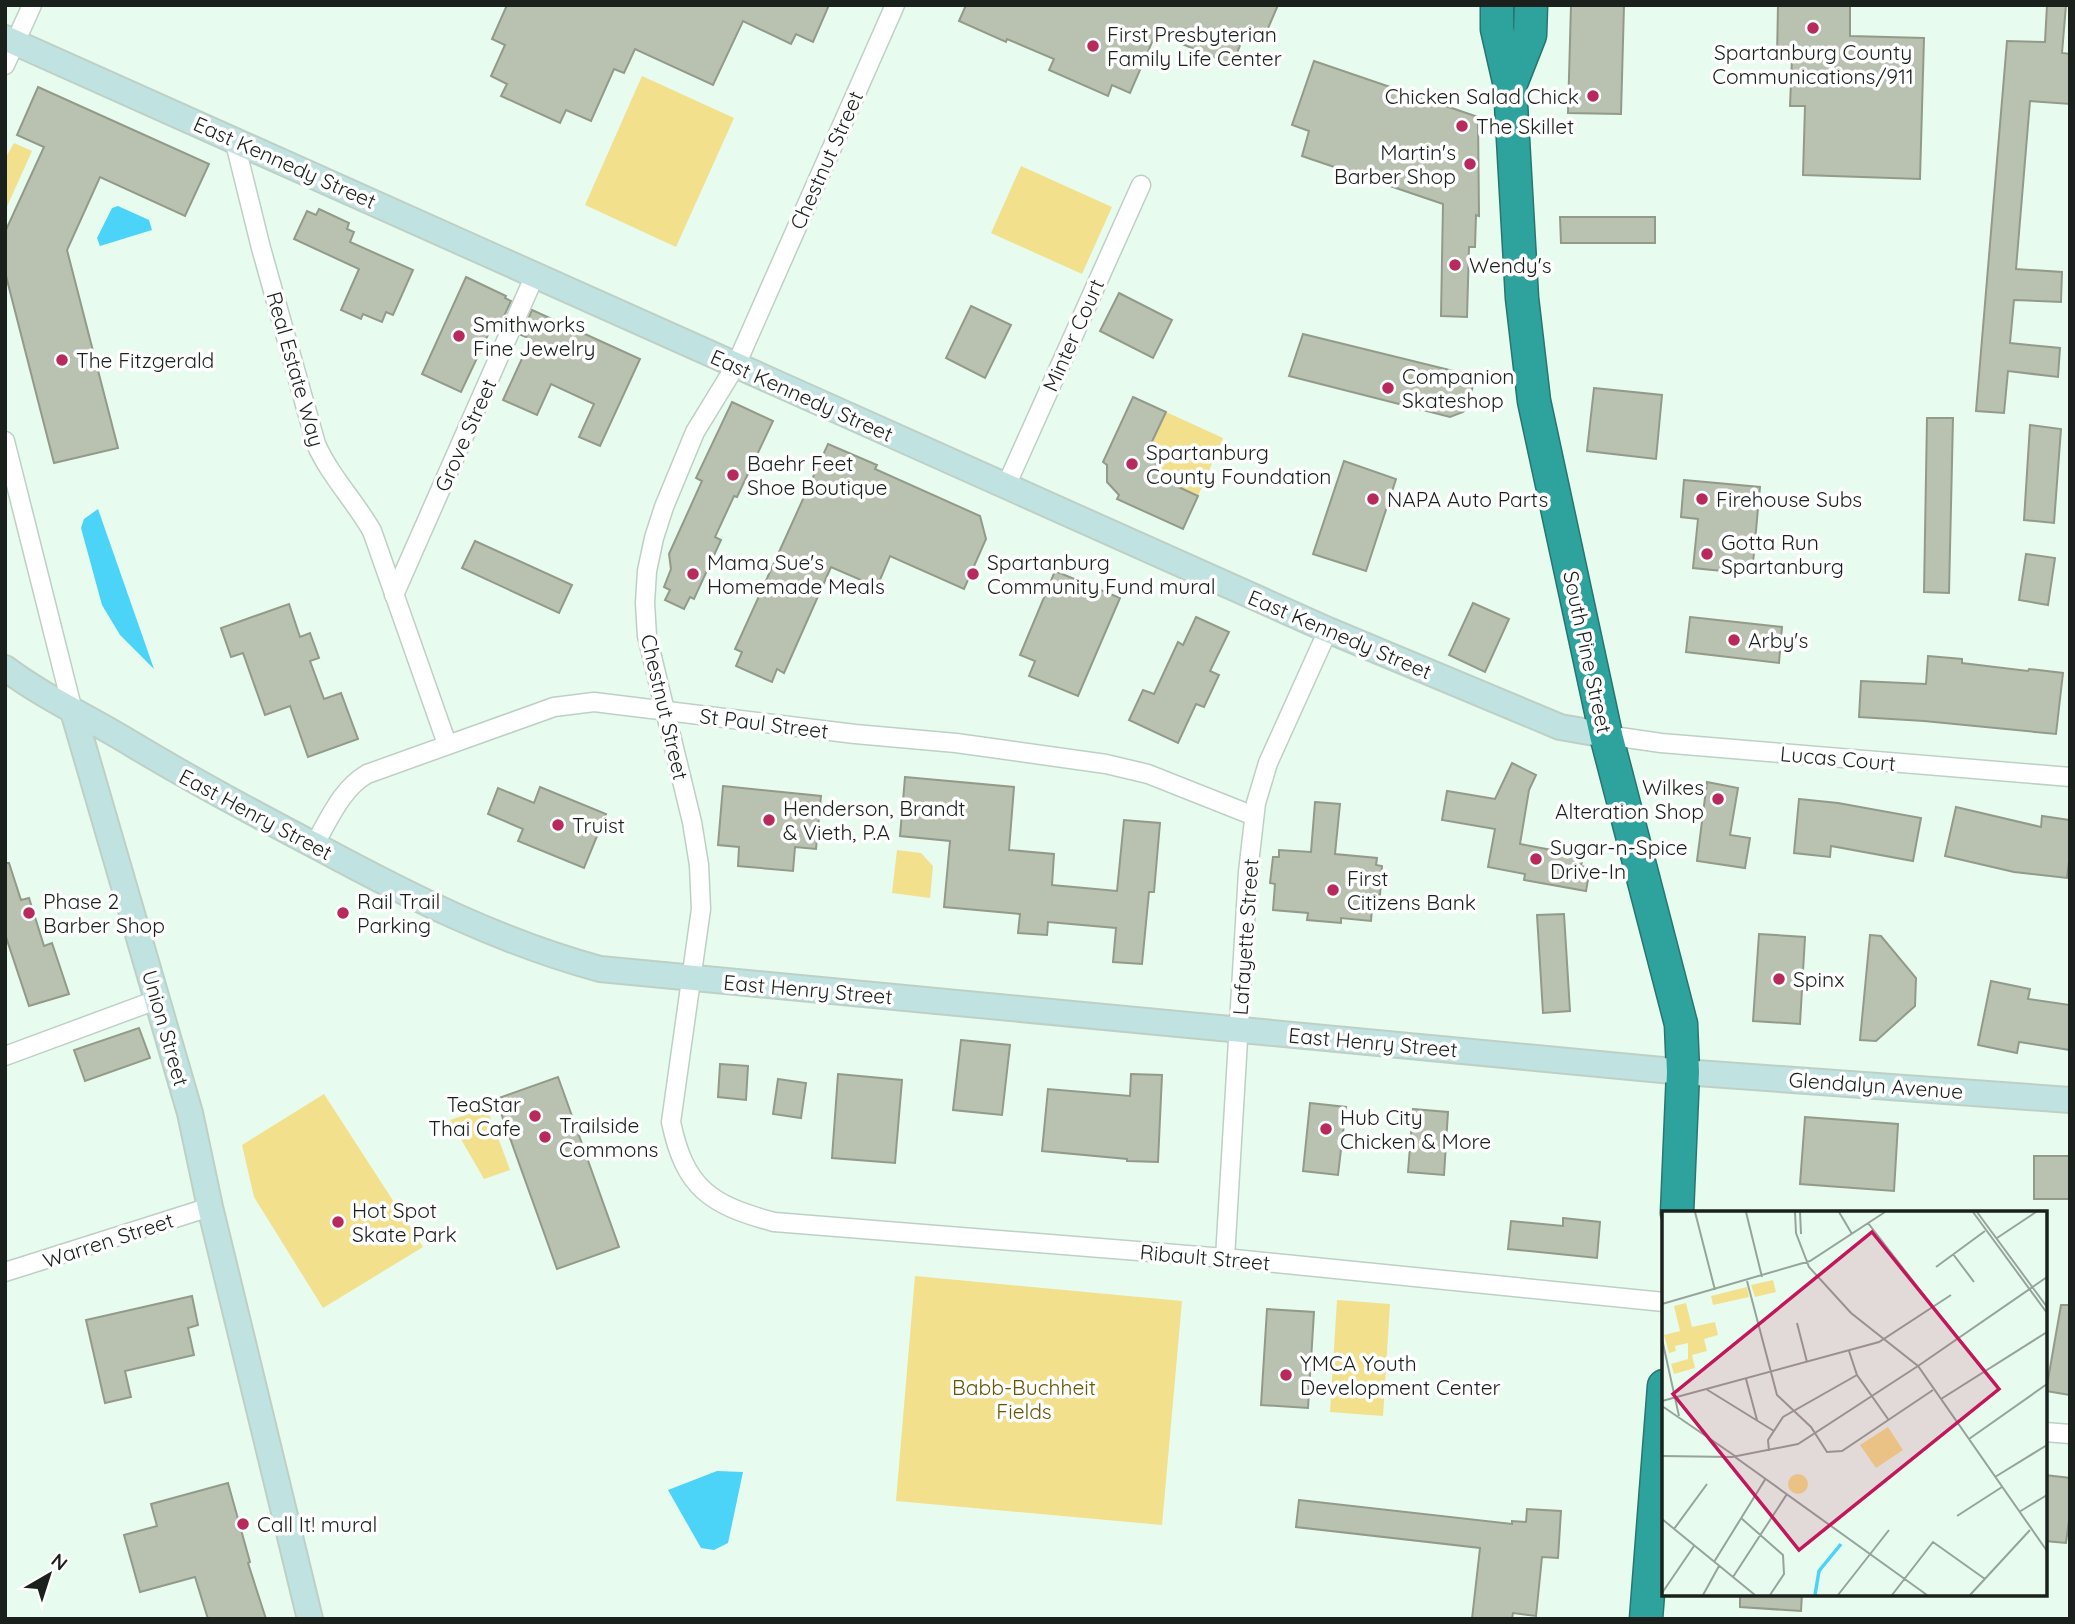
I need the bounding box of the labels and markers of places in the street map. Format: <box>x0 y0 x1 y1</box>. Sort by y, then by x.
marker: Spartanburg County Communications/911 <box>1805 20 1821 36</box>
place label: First Presbyterian Family Life Center <box>1107 21 1282 71</box>
marker: First Presbyterian Family Life Center <box>1085 38 1101 54</box>
place label: Spartanburg County Communications/911 <box>1712 39 1914 89</box>
place label: Chicken Salad Chick <box>1385 83 1579 109</box>
marker: Chicken Salad Chick <box>1585 88 1601 104</box>
place label: The Skillet <box>1476 113 1574 139</box>
marker: The Skillet <box>1454 118 1470 134</box>
place label: Martin's Barber Shop <box>1334 139 1456 189</box>
marker: Martin's Barber Shop <box>1462 156 1478 172</box>
place label: Wendy's <box>1469 252 1552 278</box>
marker: Wendy's <box>1447 257 1463 273</box>
place label: Smithworks Fine Jewelry <box>473 311 596 361</box>
marker: Smithworks Fine Jewelry <box>451 328 467 344</box>
place label: The Fitzgerald <box>76 347 214 373</box>
marker: The Fitzgerald <box>54 352 70 368</box>
place label: Companion Skateshop <box>1402 363 1514 413</box>
marker: Companion Skateshop <box>1380 380 1396 396</box>
place label: Spartanburg County Foundation <box>1146 439 1332 489</box>
place label: Baehr Feet Shoe Boutique <box>747 450 887 500</box>
marker: Spartanburg County Foundation <box>1124 456 1140 472</box>
marker: Baehr Feet Shoe Boutique <box>725 467 741 483</box>
place label: NAPA Auto Parts <box>1387 486 1548 512</box>
place label: Firehouse Subs <box>1716 486 1862 512</box>
marker: NAPA Auto Parts <box>1365 491 1381 507</box>
marker: Firehouse Subs <box>1694 491 1710 507</box>
place label: Gotta Run Spartanburg <box>1721 529 1844 579</box>
marker: Gotta Run Spartanburg <box>1699 546 1715 562</box>
place label: Mama Sue's Homemade Meals <box>707 549 885 599</box>
place label: Spartanburg Community Fund mural <box>987 549 1216 599</box>
marker: Mama Sue's Homemade Meals <box>685 566 701 582</box>
marker: Spartanburg Community Fund mural <box>965 566 981 582</box>
place label: Arby's <box>1748 627 1808 653</box>
marker: Arby's <box>1726 632 1742 648</box>
place label: Wilkes Alteration Shop <box>1555 774 1704 824</box>
marker: Wilkes Alteration Shop <box>1710 791 1726 807</box>
place label: Henderson, Brandt & Vieth, P.A <box>783 795 966 845</box>
place label: Truist <box>572 812 625 838</box>
marker: Henderson, Brandt & Vieth, P.A <box>761 812 777 828</box>
marker: Truist <box>550 817 566 833</box>
place label: Sugar-n-Spice Drive-In <box>1550 834 1688 884</box>
marker: Sugar-n-Spice Drive-In <box>1528 851 1544 867</box>
place label: First Citizens Bank <box>1347 865 1476 915</box>
marker: First Citizens Bank <box>1325 882 1341 898</box>
place label: Phase 2 Barber Shop <box>43 888 165 938</box>
place label: Rail Trail Parking <box>357 888 440 938</box>
marker: Phase 2 Barber Shop <box>21 905 37 921</box>
marker: Rail Trail Parking <box>335 905 351 921</box>
place label: Spinx <box>1793 966 1844 992</box>
marker: Spinx <box>1771 971 1787 987</box>
place label: TeaStar Thai Cafe <box>428 1091 521 1141</box>
place label: Hub City Chicken & More <box>1340 1104 1491 1154</box>
marker: TeaStar Thai Cafe <box>527 1108 543 1124</box>
place label: Trailside Commons <box>559 1112 658 1162</box>
marker: Hub City Chicken & More <box>1318 1121 1334 1137</box>
marker: Trailside Commons <box>537 1129 553 1145</box>
place label: Hot Spot Skate Park <box>352 1197 457 1247</box>
marker: Hot Spot Skate Park <box>330 1214 346 1230</box>
place label: YMCA Youth Development Center <box>1300 1350 1501 1400</box>
marker: YMCA Youth Development Center <box>1278 1367 1294 1383</box>
place label: Call It! mural <box>257 1511 377 1537</box>
marker: Call It! mural <box>235 1516 251 1532</box>

